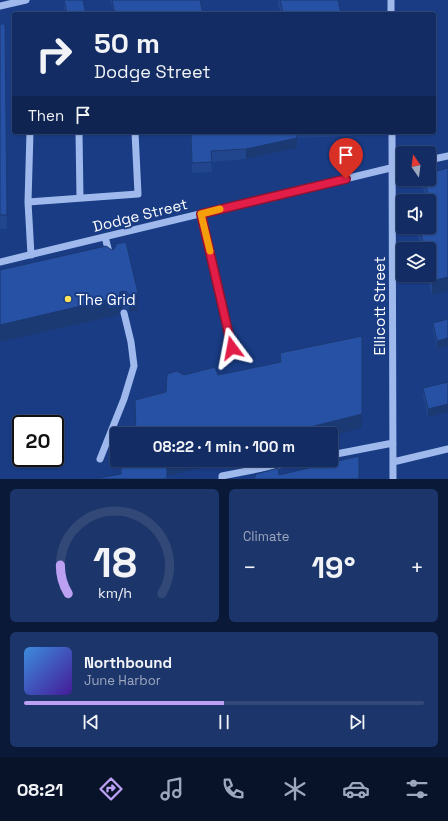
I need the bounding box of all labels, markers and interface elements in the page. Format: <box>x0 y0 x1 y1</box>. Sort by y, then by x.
text: 50 m <box>94 25 160 61</box>
icon: right <box>28 28 80 80</box>
text: Dodge Street <box>94 60 211 83</box>
icon: arrive <box>72 104 94 126</box>
text: Then <box>28 106 64 125</box>
pin <box>329 138 363 179</box>
icon: arrive <box>335 144 357 166</box>
north arrow <box>396 146 436 186</box>
map controls <box>396 146 436 282</box>
street label: Dodge Street <box>91 194 189 236</box>
button: sound <box>396 194 436 234</box>
button: layers <box>396 242 436 282</box>
street label: Ellicott Street <box>370 256 389 356</box>
place label: The Grid <box>76 290 136 309</box>
marker: The Grid <box>63 294 73 304</box>
position arrow <box>211 327 253 369</box>
speed limit sign: 20 <box>12 415 64 467</box>
text: 08:22 · 1 min · 100 m <box>153 437 295 456</box>
text: Climate <box>243 528 289 545</box>
text: 18 <box>93 535 136 588</box>
text: 19° <box>312 548 355 587</box>
text: − <box>243 553 257 581</box>
text: + <box>410 553 424 581</box>
text: km/h <box>97 583 132 601</box>
text: Northbound <box>84 653 172 672</box>
text: June Harbor <box>84 672 161 689</box>
icon: previous <box>80 711 102 733</box>
icon: pause <box>213 711 235 733</box>
icon: next <box>346 711 368 733</box>
icon: directions <box>97 775 125 803</box>
icon: music <box>158 775 186 803</box>
icon: phone <box>219 775 247 803</box>
icon: climate <box>281 775 309 803</box>
icon: car <box>342 775 370 803</box>
icon: filters <box>403 775 431 803</box>
text: 08:21 <box>17 778 63 801</box>

